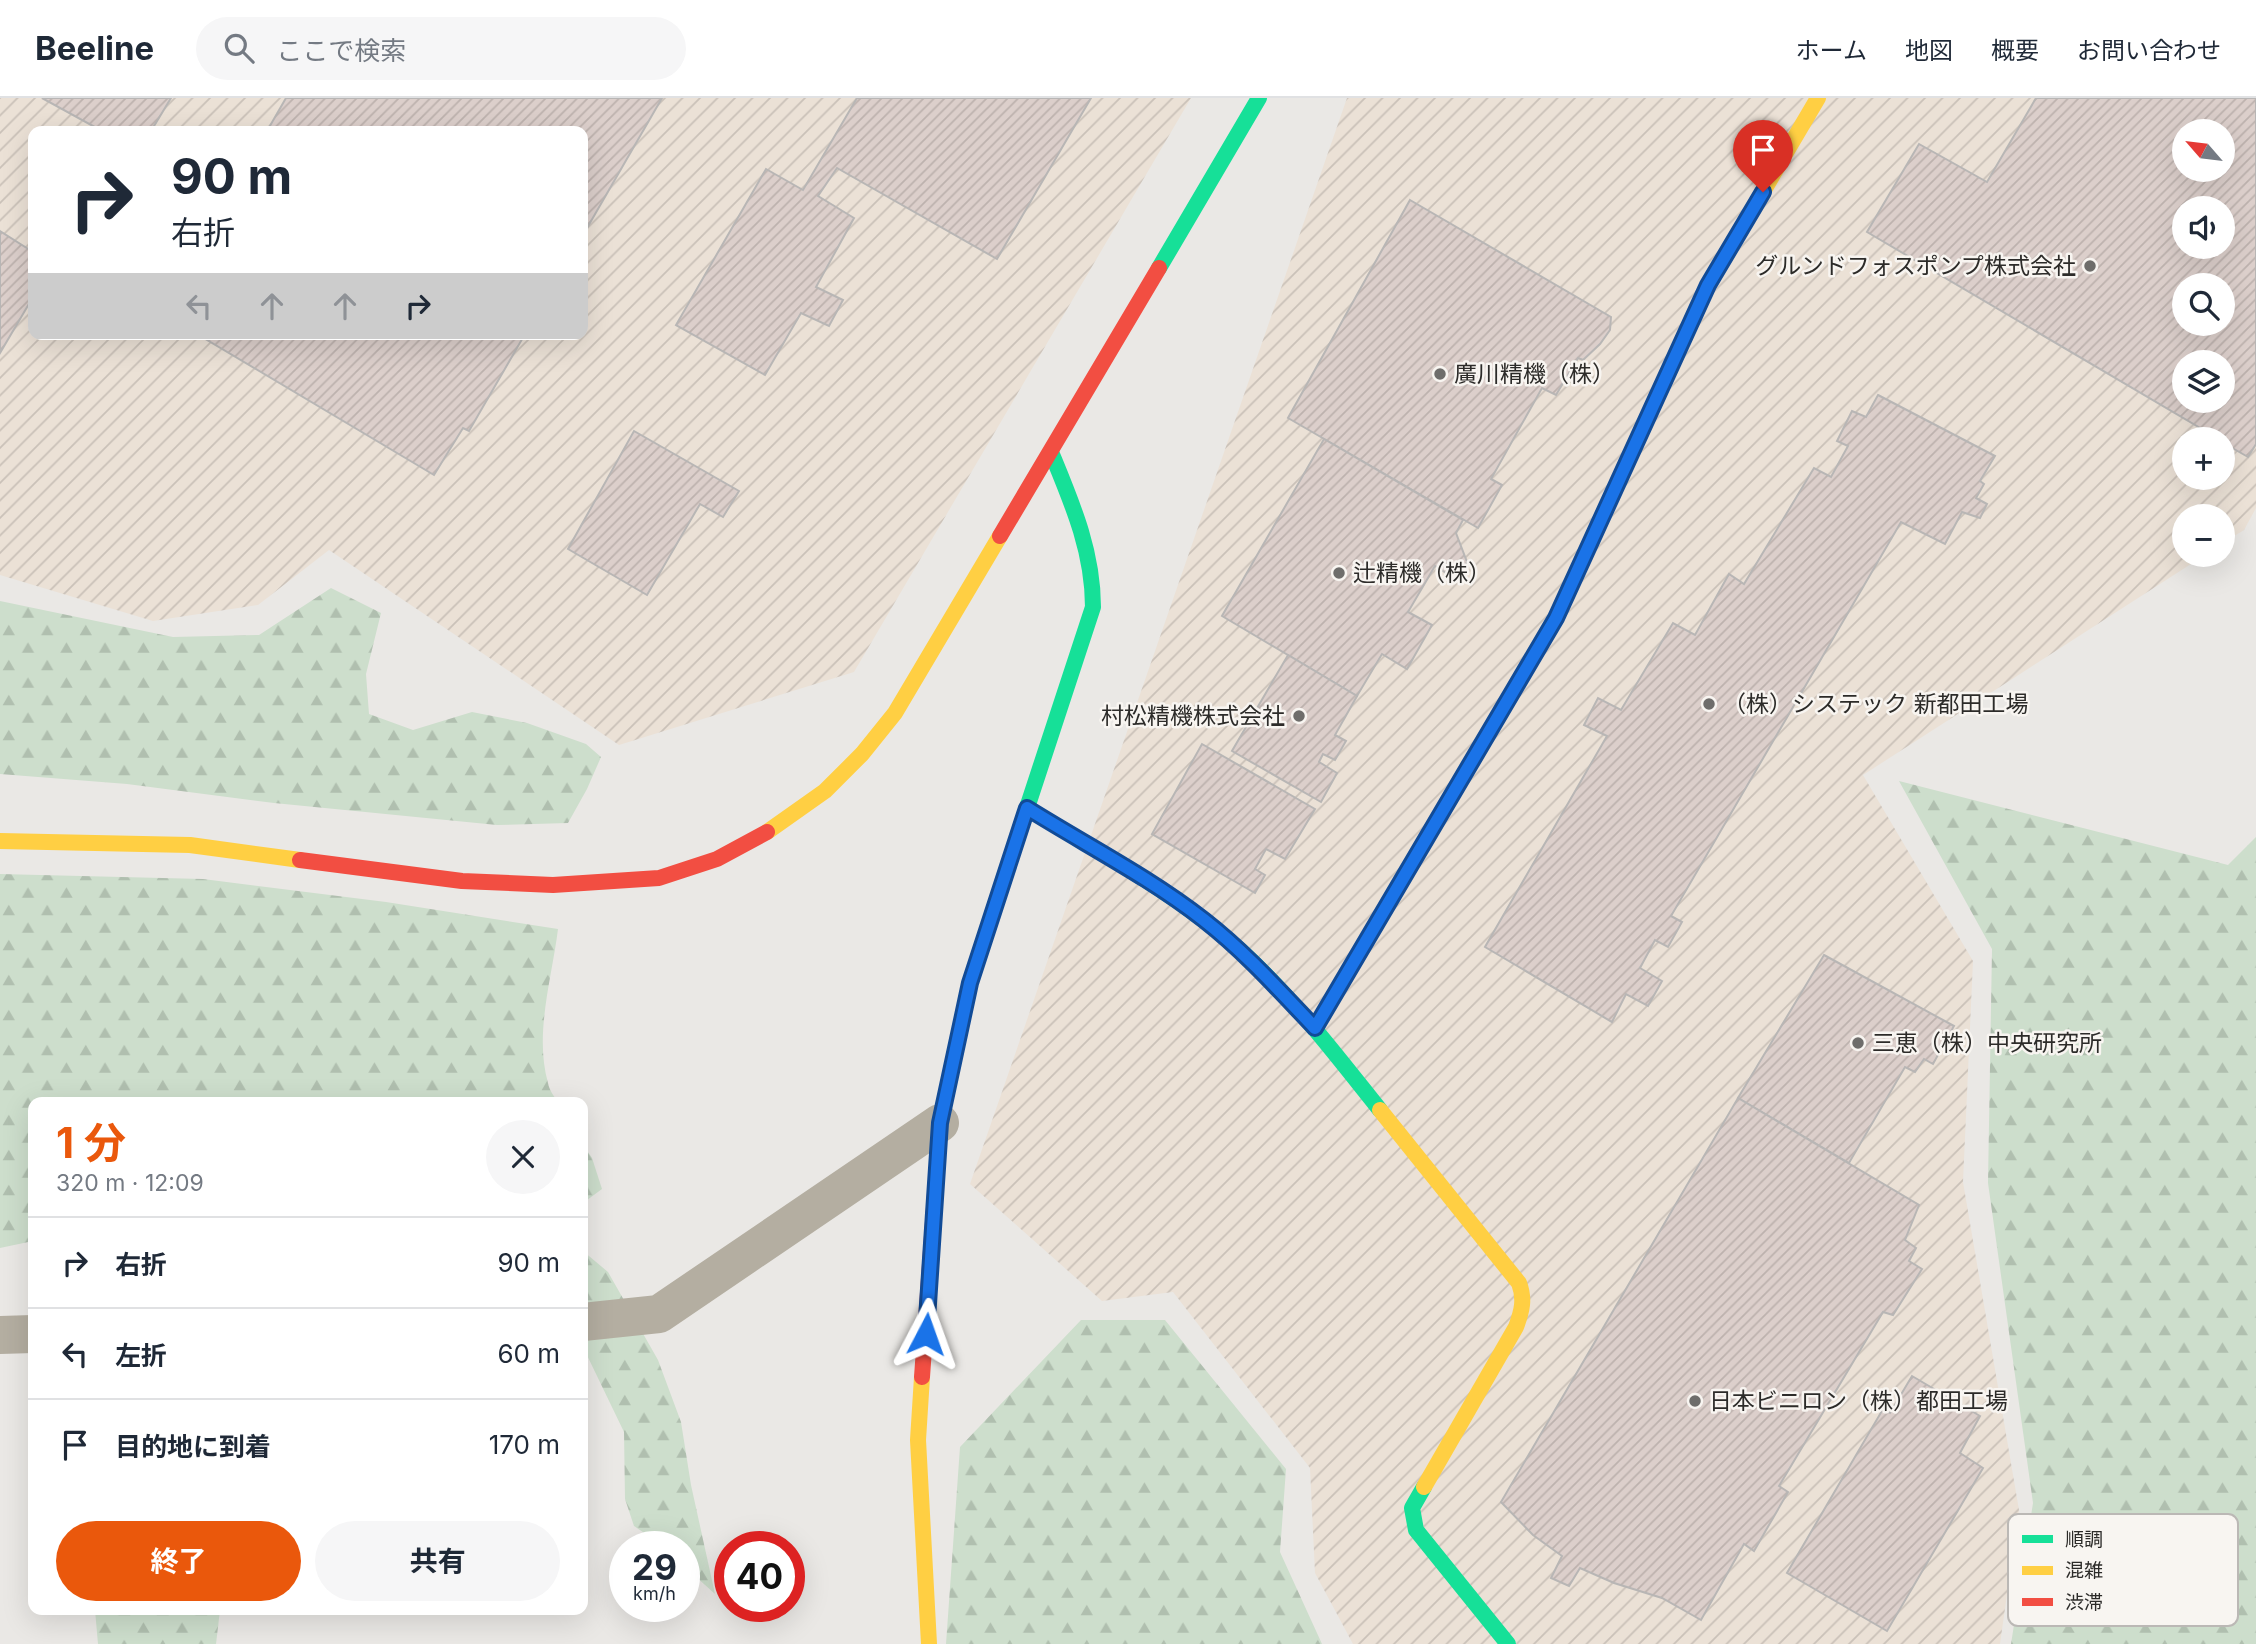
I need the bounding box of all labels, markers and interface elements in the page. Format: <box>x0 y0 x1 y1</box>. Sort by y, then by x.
search box <box>196 17 686 80</box>
text: Beeline <box>35 28 154 68</box>
icon: search <box>220 29 258 67</box>
text: ここで検索 <box>276 35 406 66</box>
text: ホーム <box>1796 36 1867 65</box>
text: 地図 <box>1905 36 1953 65</box>
text: 概要 <box>1991 36 2039 65</box>
text: お問い合わせ <box>2077 36 2221 65</box>
north arrow <box>2172 119 2235 182</box>
map controls <box>2172 119 2235 567</box>
pin <box>1733 120 1793 192</box>
icon: arrive <box>1744 131 1782 169</box>
text: 90 m <box>171 147 292 206</box>
icon: right <box>56 154 147 245</box>
button: sound <box>2172 196 2235 259</box>
text: 右折 <box>171 213 235 252</box>
place label: グルンドフォスポンプ株式会社 <box>1755 252 2076 280</box>
marker: グルンドフォスポンプ株式会社 <box>2082 258 2098 274</box>
button: search <box>2172 273 2235 336</box>
icon: left <box>180 287 218 325</box>
icon: ahead <box>253 287 291 325</box>
icon: ahead <box>326 287 364 325</box>
icon: right <box>399 287 437 325</box>
button: layers <box>2172 350 2235 413</box>
place label: 廣川精機（株） <box>1454 360 1615 388</box>
marker: 廣川精機（株） <box>1432 366 1448 382</box>
button: + <box>2172 427 2235 490</box>
button: − <box>2172 504 2235 567</box>
place label: 辻精機（株） <box>1353 559 1491 587</box>
marker: 辻精機（株） <box>1331 565 1347 581</box>
place label: （株）システック 新都田工場 <box>1723 690 2028 718</box>
marker: （株）システック 新都田工場 <box>1701 696 1717 712</box>
place label: 村松精機株式会社 <box>1101 702 1285 730</box>
marker: 村松精機株式会社 <box>1291 708 1307 724</box>
place label: 三恵（株）中央研究所 <box>1872 1029 2102 1057</box>
marker: 三恵（株）中央研究所 <box>1850 1035 1866 1051</box>
text: 1 分 <box>56 1117 126 1168</box>
button: close <box>486 1120 560 1194</box>
text: 320 m · 12:09 <box>56 1169 204 1197</box>
icon: right <box>56 1244 94 1282</box>
text: 90 m <box>497 1247 560 1278</box>
text: 右折 <box>115 1249 167 1280</box>
position arrow <box>889 1297 963 1371</box>
icon: left <box>56 1335 94 1373</box>
text: 60 m <box>497 1338 560 1369</box>
text: 左折 <box>115 1340 167 1371</box>
place label: 日本ビニロン（株）都田工場 <box>1709 1387 2008 1415</box>
marker: 日本ビニロン（株）都田工場 <box>1687 1393 1703 1409</box>
icon: arrive <box>56 1426 94 1464</box>
text: 170 m <box>489 1429 560 1460</box>
text: 目的地に到着 <box>115 1431 271 1462</box>
legend <box>2008 1514 2238 1626</box>
button: 終了 <box>56 1521 301 1601</box>
button: 共有 <box>315 1521 560 1601</box>
text: 順調 <box>2065 1528 2103 1551</box>
speed limit sign: 40 <box>714 1531 805 1622</box>
text: 29 <box>632 1546 677 1588</box>
text: 混雑 <box>2065 1559 2103 1582</box>
text: km/h <box>633 1583 676 1604</box>
text: 渋滞 <box>2065 1591 2103 1614</box>

